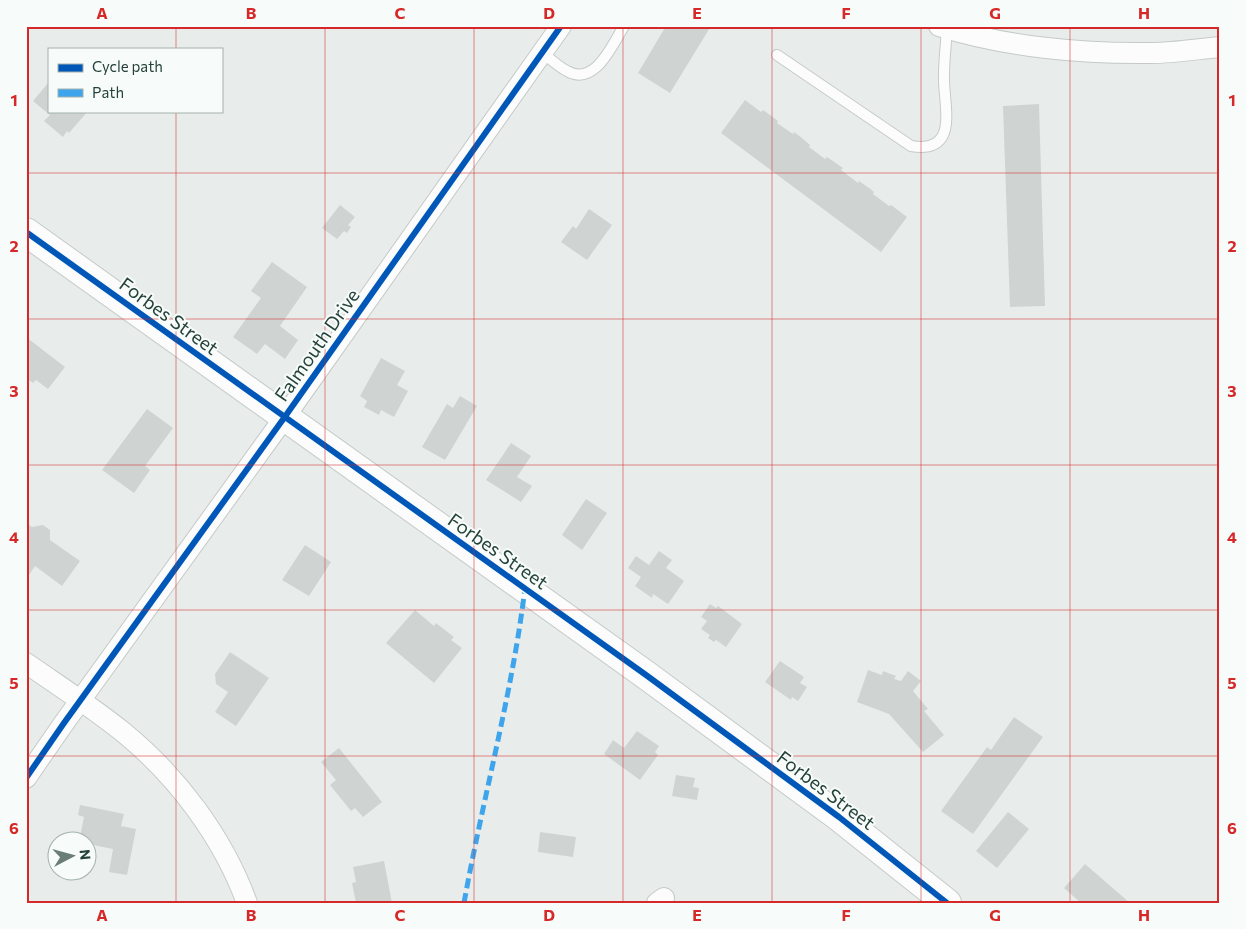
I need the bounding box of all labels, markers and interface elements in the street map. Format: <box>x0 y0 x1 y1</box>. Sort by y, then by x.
text: A <box>96 3 108 22</box>
text: B <box>246 3 257 22</box>
text: C <box>395 3 406 22</box>
text: D <box>543 3 555 22</box>
text: E <box>692 3 702 22</box>
text: F <box>841 3 851 22</box>
text: G <box>989 3 1001 22</box>
text: H <box>1138 3 1150 22</box>
legend <box>48 48 222 112</box>
text: Cycle path <box>92 57 163 75</box>
text: Path <box>92 83 124 101</box>
text: 1 <box>10 90 18 109</box>
text: 1 <box>1228 90 1236 109</box>
text: 2 <box>9 236 19 255</box>
text: 2 <box>1227 236 1237 255</box>
street label: Forbes Street <box>115 272 223 359</box>
street label: Falmouth Drive <box>269 284 364 405</box>
text: 3 <box>9 381 19 400</box>
text: 3 <box>1227 381 1237 400</box>
street label: Forbes Street <box>444 508 553 594</box>
text: 4 <box>9 527 19 546</box>
text: 4 <box>1227 527 1237 546</box>
text: 5 <box>9 673 19 692</box>
text: 5 <box>1227 673 1237 692</box>
street label: Forbes Street <box>773 745 880 834</box>
text: 6 <box>9 818 19 837</box>
text: 6 <box>1227 818 1237 837</box>
north arrow <box>48 832 98 882</box>
text: N <box>76 848 94 861</box>
text: A <box>96 905 108 924</box>
text: B <box>246 905 257 924</box>
text: C <box>395 905 406 924</box>
text: D <box>543 905 555 924</box>
text: E <box>692 905 702 924</box>
text: F <box>841 905 851 924</box>
text: G <box>989 905 1001 924</box>
text: H <box>1138 905 1150 924</box>

